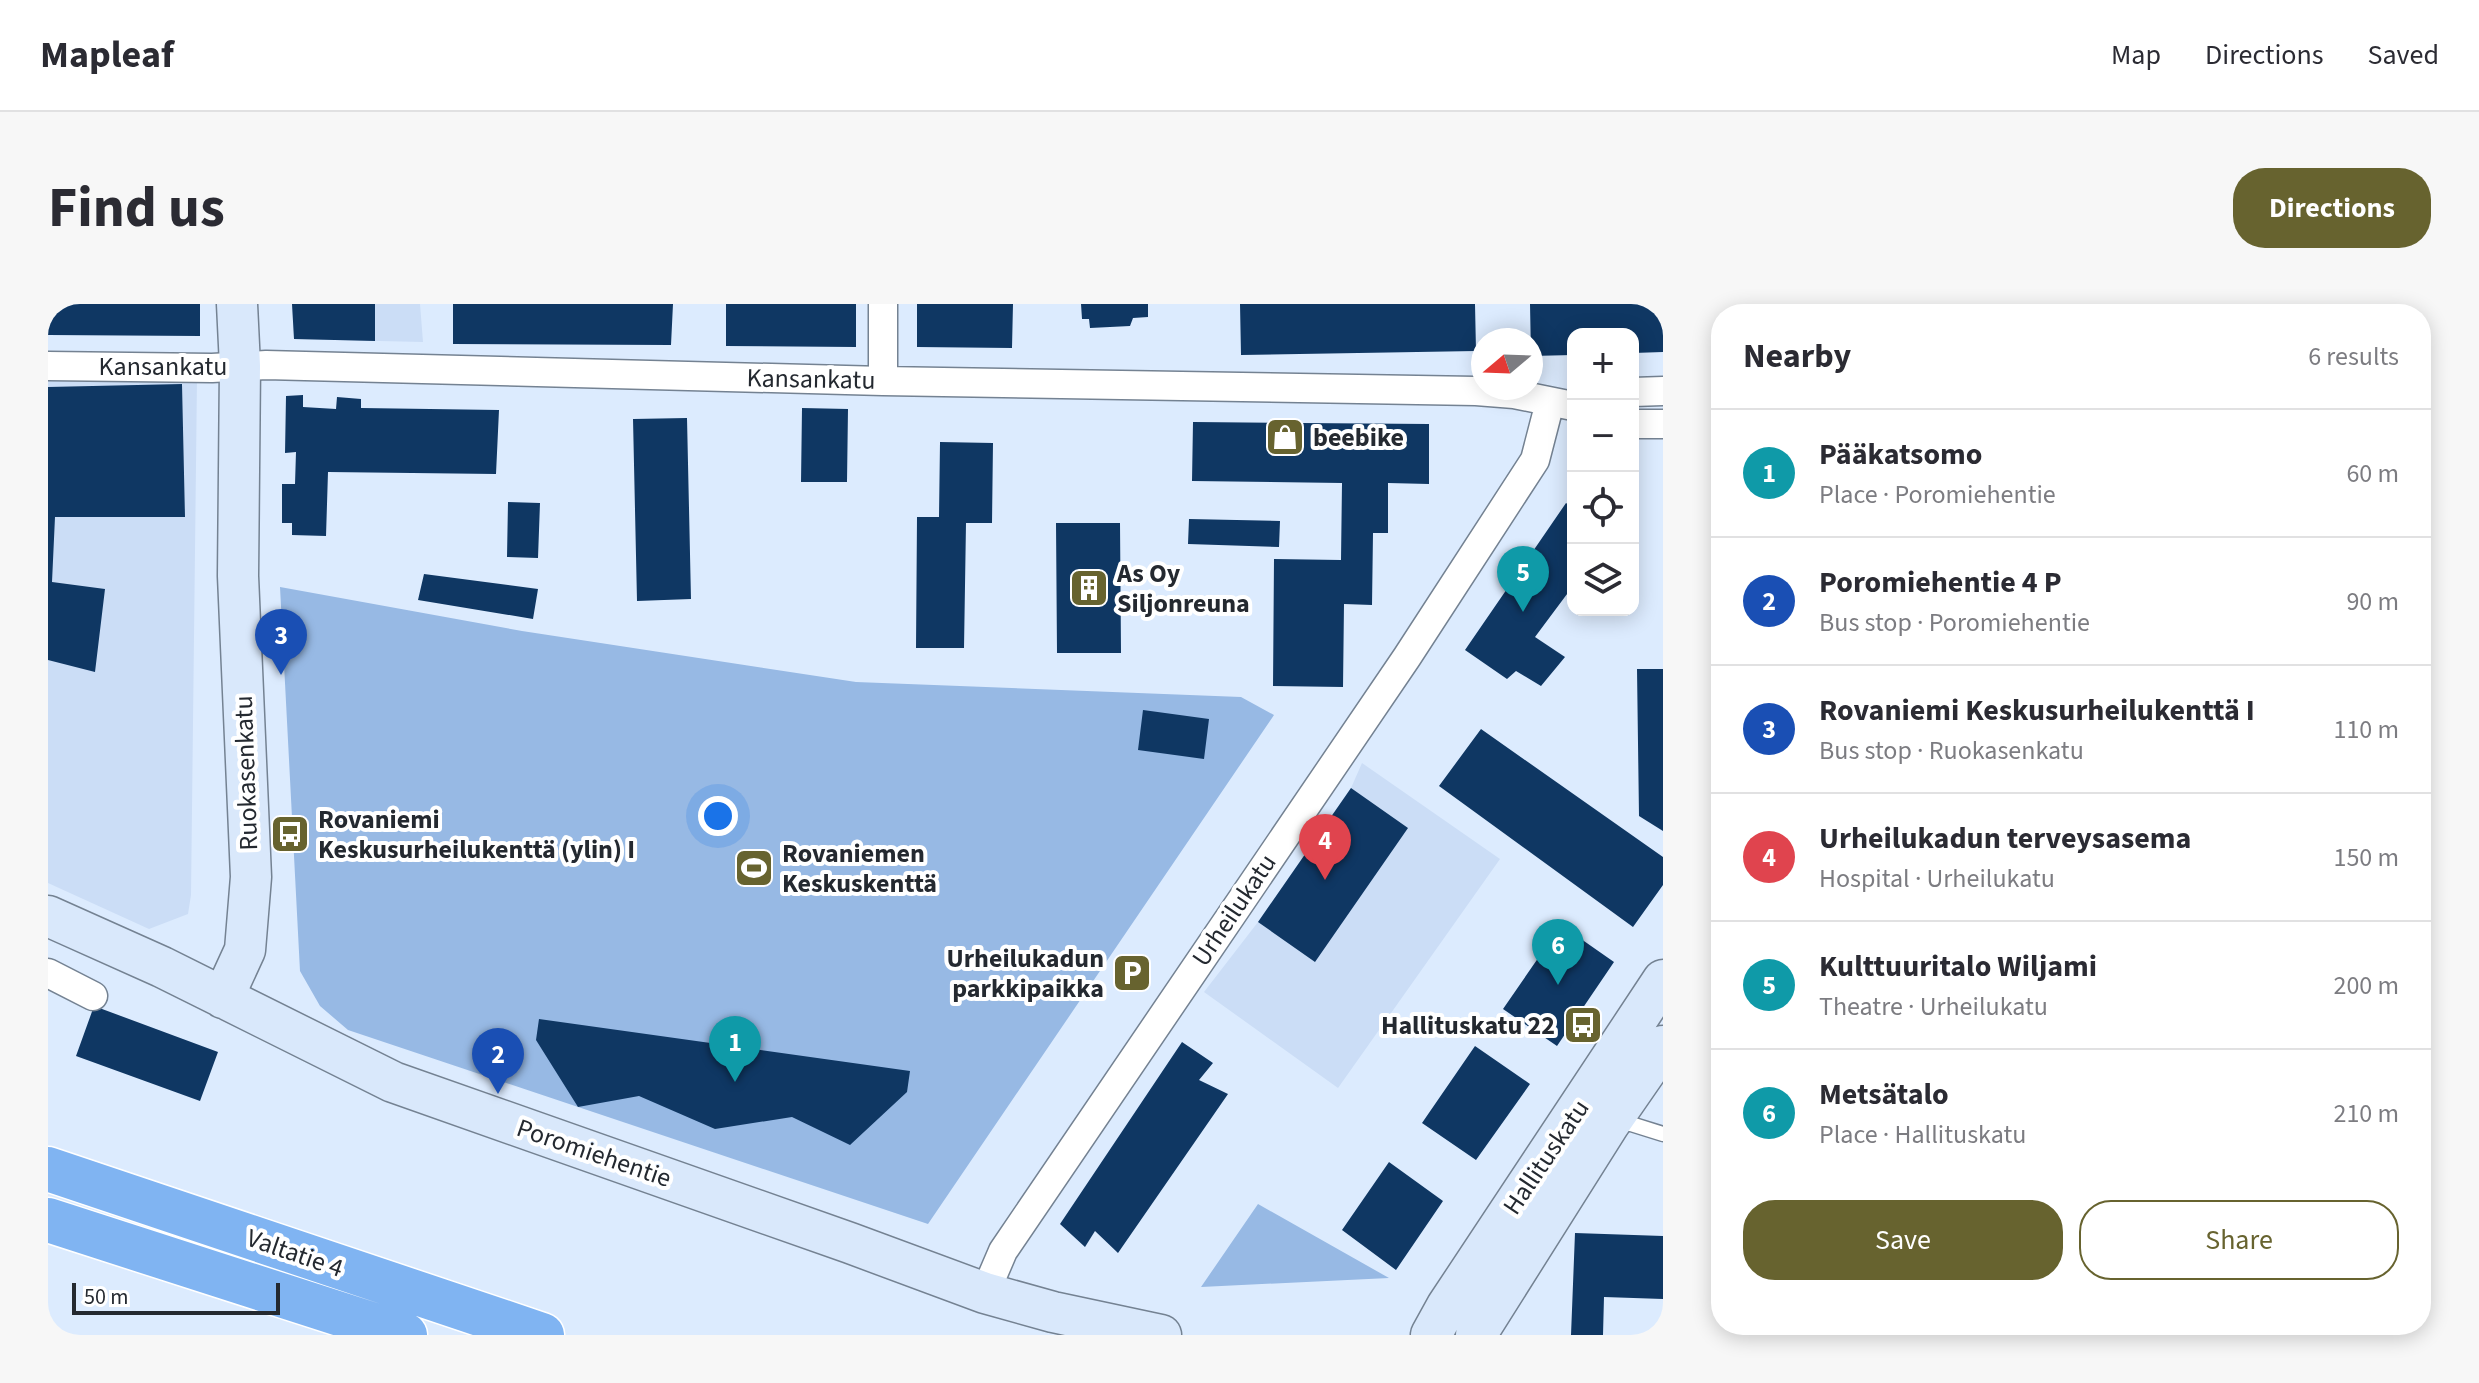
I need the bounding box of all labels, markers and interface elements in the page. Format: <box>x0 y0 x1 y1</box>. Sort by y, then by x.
text: Mapleaf <box>40 28 174 82</box>
text: Map <box>2111 35 2161 75</box>
text: Directions <box>2205 35 2324 75</box>
text: Saved <box>2368 35 2439 75</box>
button: Directions <box>2233 168 2431 248</box>
text: Find us <box>48 169 225 248</box>
north arrow <box>1471 328 1543 400</box>
map controls <box>1567 328 1639 616</box>
button: + <box>1567 328 1639 400</box>
text: Nearby <box>1743 332 1851 381</box>
text: 6 results <box>2308 338 2399 375</box>
street label: Kansankatu <box>99 348 227 385</box>
street label: Kansankatu <box>746 359 876 399</box>
button: − <box>1567 400 1639 472</box>
shop icon: beebike <box>1264 416 1306 458</box>
place label: beebike <box>1313 419 1404 456</box>
text: Pääkatsomo <box>1819 433 1982 476</box>
text: 1 <box>1762 455 1776 492</box>
text: 60 m <box>2346 455 2399 492</box>
button: locate <box>1567 472 1639 544</box>
text: Place · Poromiehentie <box>1819 476 2056 513</box>
button: layers <box>1567 544 1639 616</box>
pin: 5 <box>1497 546 1549 612</box>
place label: As Oy Siljonreuna <box>1116 555 1250 622</box>
text: Poromiehentie 4 P <box>1819 561 2062 604</box>
building icon: As Oy Siljonreuna <box>1068 567 1110 609</box>
text: 2 <box>1762 583 1776 620</box>
text: 90 m <box>2346 583 2399 620</box>
text: Bus stop · Poromiehentie <box>1819 604 2090 641</box>
pin: 3 <box>255 609 307 675</box>
text: Rovaniemi Keskusurheilukenttä I <box>1819 689 2255 732</box>
street label: Ruokasenkatu <box>225 695 267 851</box>
text: 3 <box>1762 711 1776 748</box>
text: 110 m <box>2333 711 2399 748</box>
text: Bus stop · Ruokasenkatu <box>1819 732 2084 769</box>
your location <box>698 796 738 836</box>
place label: Rovaniemi Keskusurheilukenttä (ylin) I <box>318 801 635 868</box>
bus stop icon: Rovaniemi Keskusurheilukenttä (ylin) I <box>269 813 311 855</box>
pin: 4 <box>1299 814 1351 880</box>
text: Urheilukadun terveysasema <box>1819 817 2191 860</box>
place label: Rovaniemen Keskuskenttä <box>782 835 937 902</box>
text: 4 <box>1762 839 1776 876</box>
text: 150 m <box>2333 839 2399 876</box>
street label: Urheilukatu <box>1183 846 1285 974</box>
sports icon: Rovaniemen Keskuskenttä <box>733 847 775 889</box>
text: Hospital · Urheilukatu <box>1819 860 2055 897</box>
pin: 6 <box>1532 919 1584 985</box>
place label: Urheilukadun parkkipaikka <box>946 940 1104 1007</box>
text: Kulttuuritalo Wiljami <box>1819 945 2097 988</box>
parking icon: Urheilukadun parkkipaikka <box>1111 952 1153 994</box>
text: 5 <box>1762 967 1776 1004</box>
text: 200 m <box>2333 967 2399 1004</box>
text: Theatre · Urheilukatu <box>1819 988 2048 1025</box>
bus stop icon: Hallituskatu 22 <box>1562 1004 1604 1046</box>
place label: Hallituskatu 22 <box>1381 1007 1555 1044</box>
pin: 1 <box>709 1016 761 1082</box>
pin: 2 <box>472 1028 524 1094</box>
text: Metsätalo <box>1819 1073 1949 1116</box>
street label: Hallituskatu <box>1494 1092 1598 1222</box>
text: 6 <box>1762 1095 1776 1132</box>
text: 210 m <box>2333 1095 2399 1132</box>
street label: Poromiehentie <box>512 1109 676 1197</box>
text: Place · Hallituskatu <box>1819 1116 2026 1153</box>
button: Save <box>1743 1200 2063 1280</box>
button: Share <box>2079 1200 2399 1280</box>
street label: Valtatie 4 <box>242 1219 348 1287</box>
scale bar <box>72 1279 280 1315</box>
text: 50 m <box>84 1281 129 1313</box>

